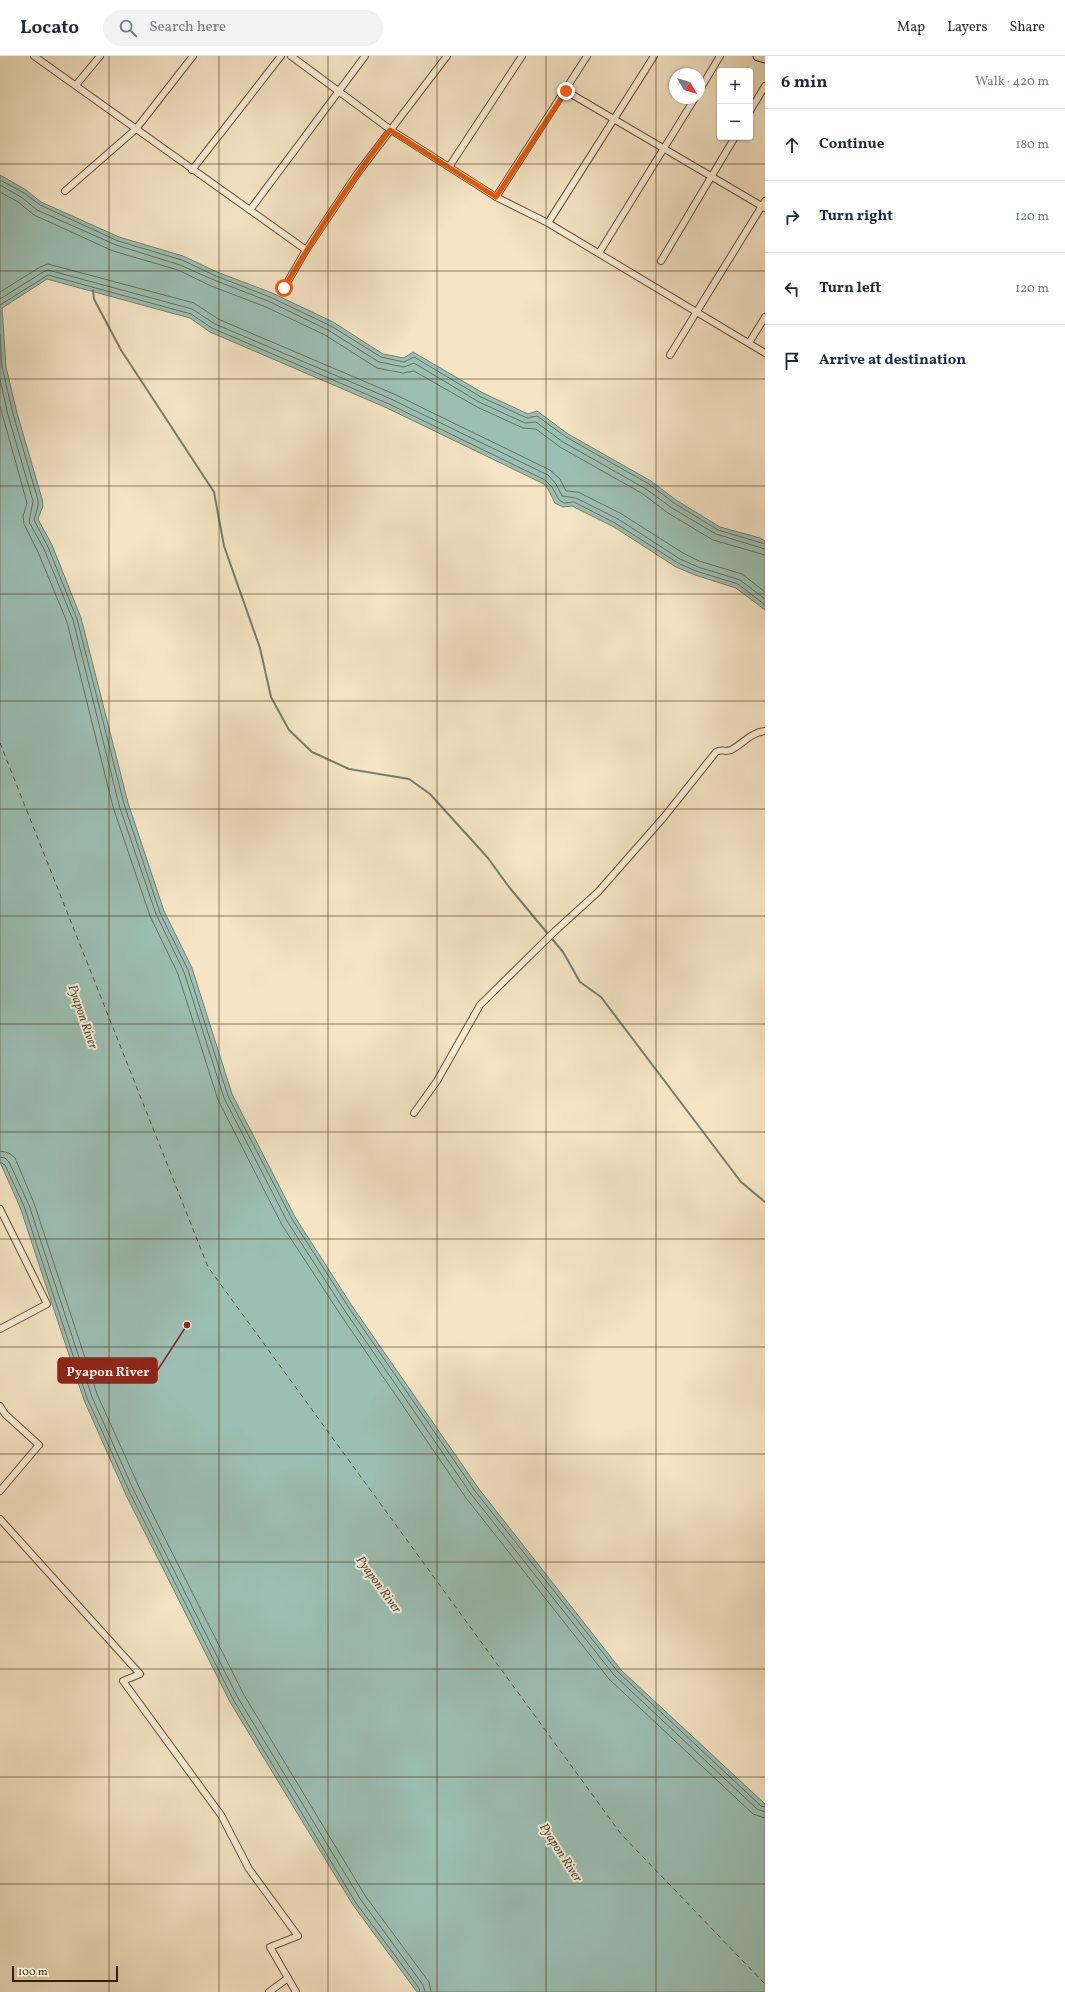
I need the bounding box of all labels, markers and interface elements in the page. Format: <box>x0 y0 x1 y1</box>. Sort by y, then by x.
search box <box>103 10 383 46</box>
text: Locato <box>20 15 79 41</box>
icon: search <box>117 17 139 39</box>
text: Search here <box>149 17 226 38</box>
text: Map <box>897 18 925 37</box>
text: Layers <box>947 18 987 37</box>
text: Share <box>1009 18 1045 37</box>
north arrow <box>669 68 705 104</box>
map controls <box>717 68 753 140</box>
button: + <box>717 68 753 104</box>
text: 6 min <box>781 71 827 94</box>
text: Walk · 420 m <box>975 73 1049 91</box>
route end <box>557 82 575 100</box>
button: − <box>717 104 753 140</box>
icon: ahead <box>781 134 803 156</box>
text: Continue <box>819 134 884 155</box>
text: 180 m <box>1015 136 1049 154</box>
icon: right <box>781 206 803 228</box>
text: Turn right <box>819 206 893 227</box>
text: 120 m <box>1015 208 1049 226</box>
icon: left <box>781 278 803 300</box>
text: Turn left <box>819 278 881 299</box>
route start <box>275 279 293 297</box>
text: 120 m <box>1015 280 1049 298</box>
icon: arrive <box>781 350 803 372</box>
text: Arrive at destination <box>819 350 966 371</box>
water label: Pyapon River <box>63 982 102 1052</box>
callout: Pyapon River <box>58 1358 157 1383</box>
text: Pyapon River <box>67 1364 149 1382</box>
water label: Pyapon River <box>351 1552 405 1618</box>
water label: Pyapon River <box>534 1820 586 1886</box>
scale bar <box>12 1964 118 1983</box>
text: 100 m <box>18 1965 48 1980</box>

